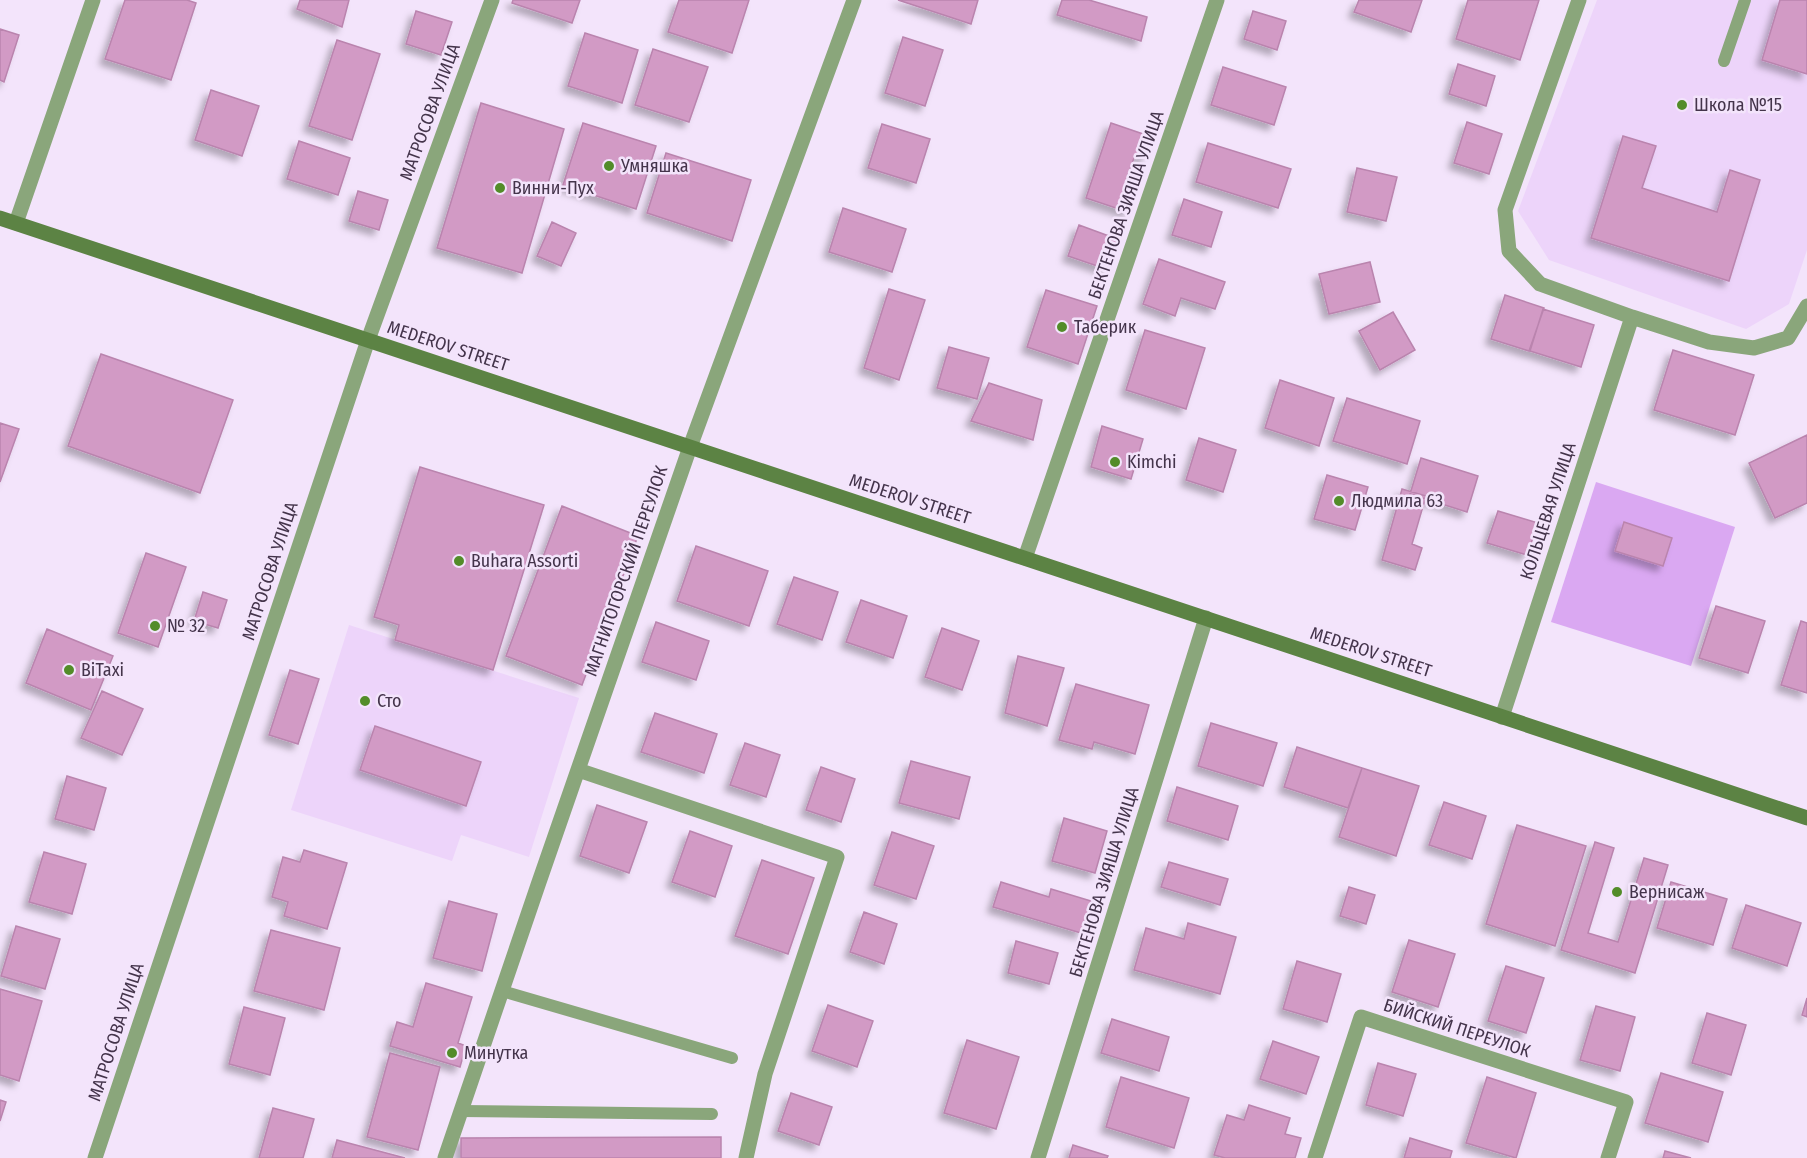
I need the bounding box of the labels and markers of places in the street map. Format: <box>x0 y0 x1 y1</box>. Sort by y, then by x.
place label: Школа №15 <box>1694 94 1782 116</box>
marker: Школа №15 <box>1675 98 1689 112</box>
place label: Умняшка <box>620 155 689 177</box>
marker: Умняшка <box>602 159 616 173</box>
place label: Винни-Пух <box>512 177 594 199</box>
marker: Винни-Пух <box>493 181 507 195</box>
place label: Таберик <box>1074 316 1137 338</box>
marker: Таберик <box>1055 320 1069 334</box>
place label: Kimchi <box>1127 451 1177 473</box>
marker: Kimchi <box>1108 455 1122 469</box>
place label: Людмила 63 <box>1351 490 1443 512</box>
marker: Людмила 63 <box>1332 494 1346 508</box>
place label: Buhara Assorti <box>471 550 578 572</box>
marker: Buhara Assorti <box>452 554 466 568</box>
place label: № 32 <box>167 615 205 637</box>
marker: № 32 <box>148 619 162 633</box>
place label: BiTaxi <box>81 659 124 681</box>
marker: BiTaxi <box>62 663 76 677</box>
place label: Сто <box>377 690 402 712</box>
marker: Сто <box>358 694 372 708</box>
place label: Вернисаж <box>1629 881 1705 903</box>
marker: Вернисаж <box>1610 885 1624 899</box>
place label: Минутка <box>464 1042 529 1064</box>
marker: Минутка <box>445 1046 459 1060</box>

